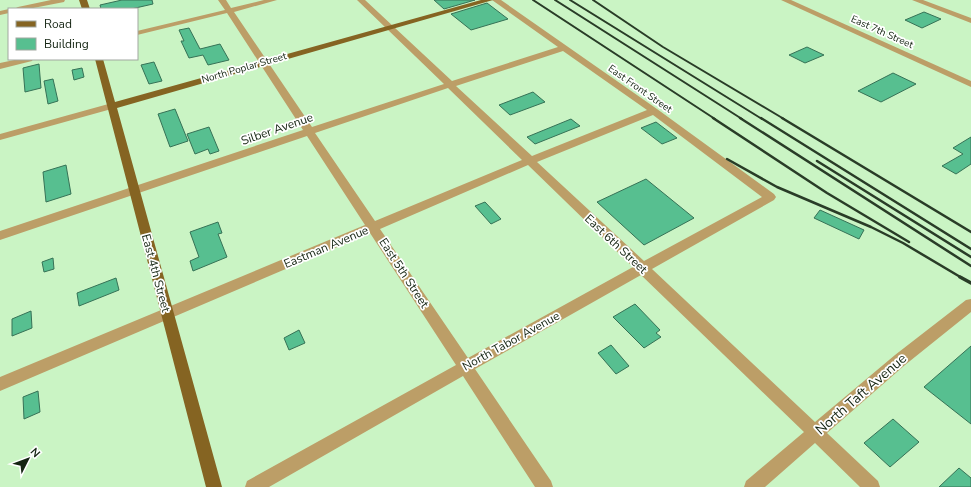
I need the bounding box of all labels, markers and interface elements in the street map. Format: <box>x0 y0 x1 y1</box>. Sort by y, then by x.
legend <box>8 8 138 60</box>
street label: East 7th Street <box>849 12 916 52</box>
text: Road <box>44 16 72 32</box>
text: Building <box>44 36 89 52</box>
street label: North Poplar Street <box>200 49 289 87</box>
street label: East Front Street <box>605 62 675 117</box>
street label: Silber Avenue <box>239 109 315 149</box>
street label: East 6th Street <box>581 211 651 278</box>
street label: Eastman Avenue <box>281 222 371 272</box>
street label: East 4th Street <box>138 232 174 315</box>
street label: East 5th Street <box>375 235 433 312</box>
street label: North Tabor Avenue <box>460 308 562 374</box>
street label: North Taft Avenue <box>811 349 911 439</box>
north arrow <box>8 439 48 479</box>
text: N <box>27 445 43 461</box>

